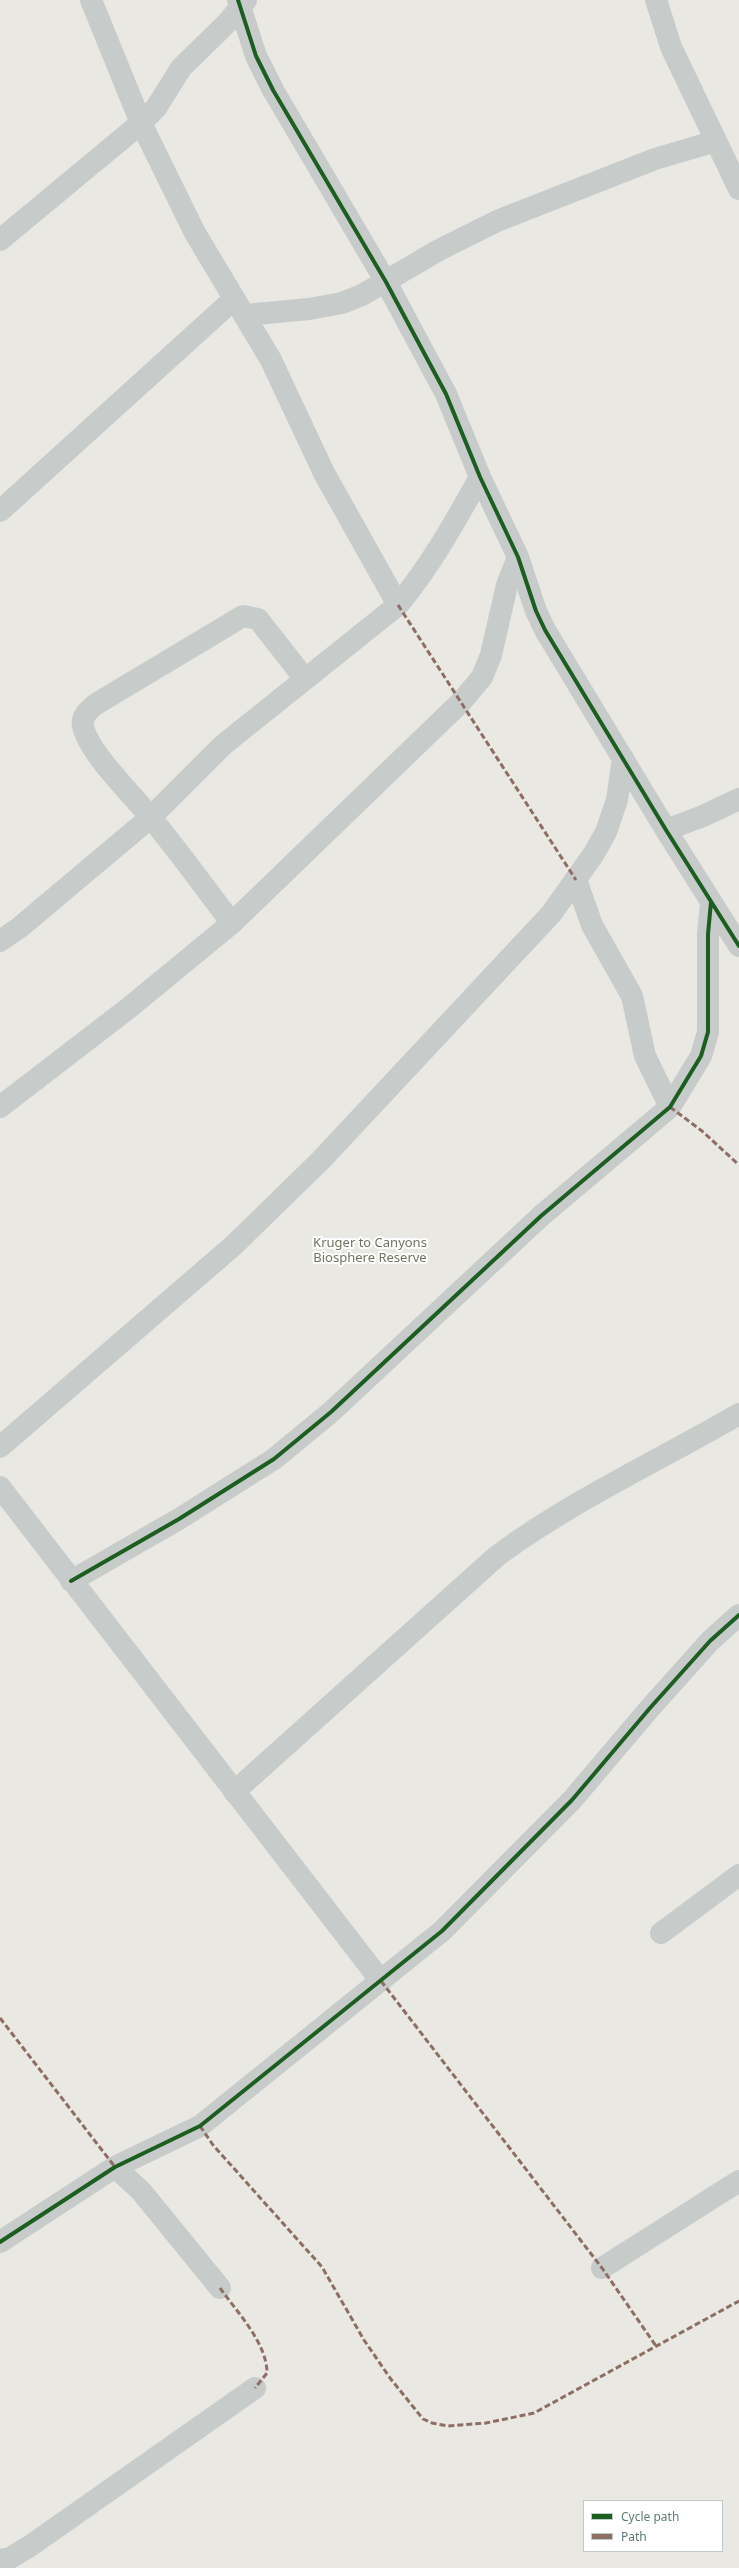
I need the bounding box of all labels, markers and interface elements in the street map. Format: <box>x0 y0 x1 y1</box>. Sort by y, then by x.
park label: Kruger to Canyons Biosphere Reserve <box>313 1235 427 1266</box>
legend <box>583 2500 723 2552</box>
text: Cycle path <box>621 2508 679 2525</box>
text: Path <box>621 2528 647 2545</box>

